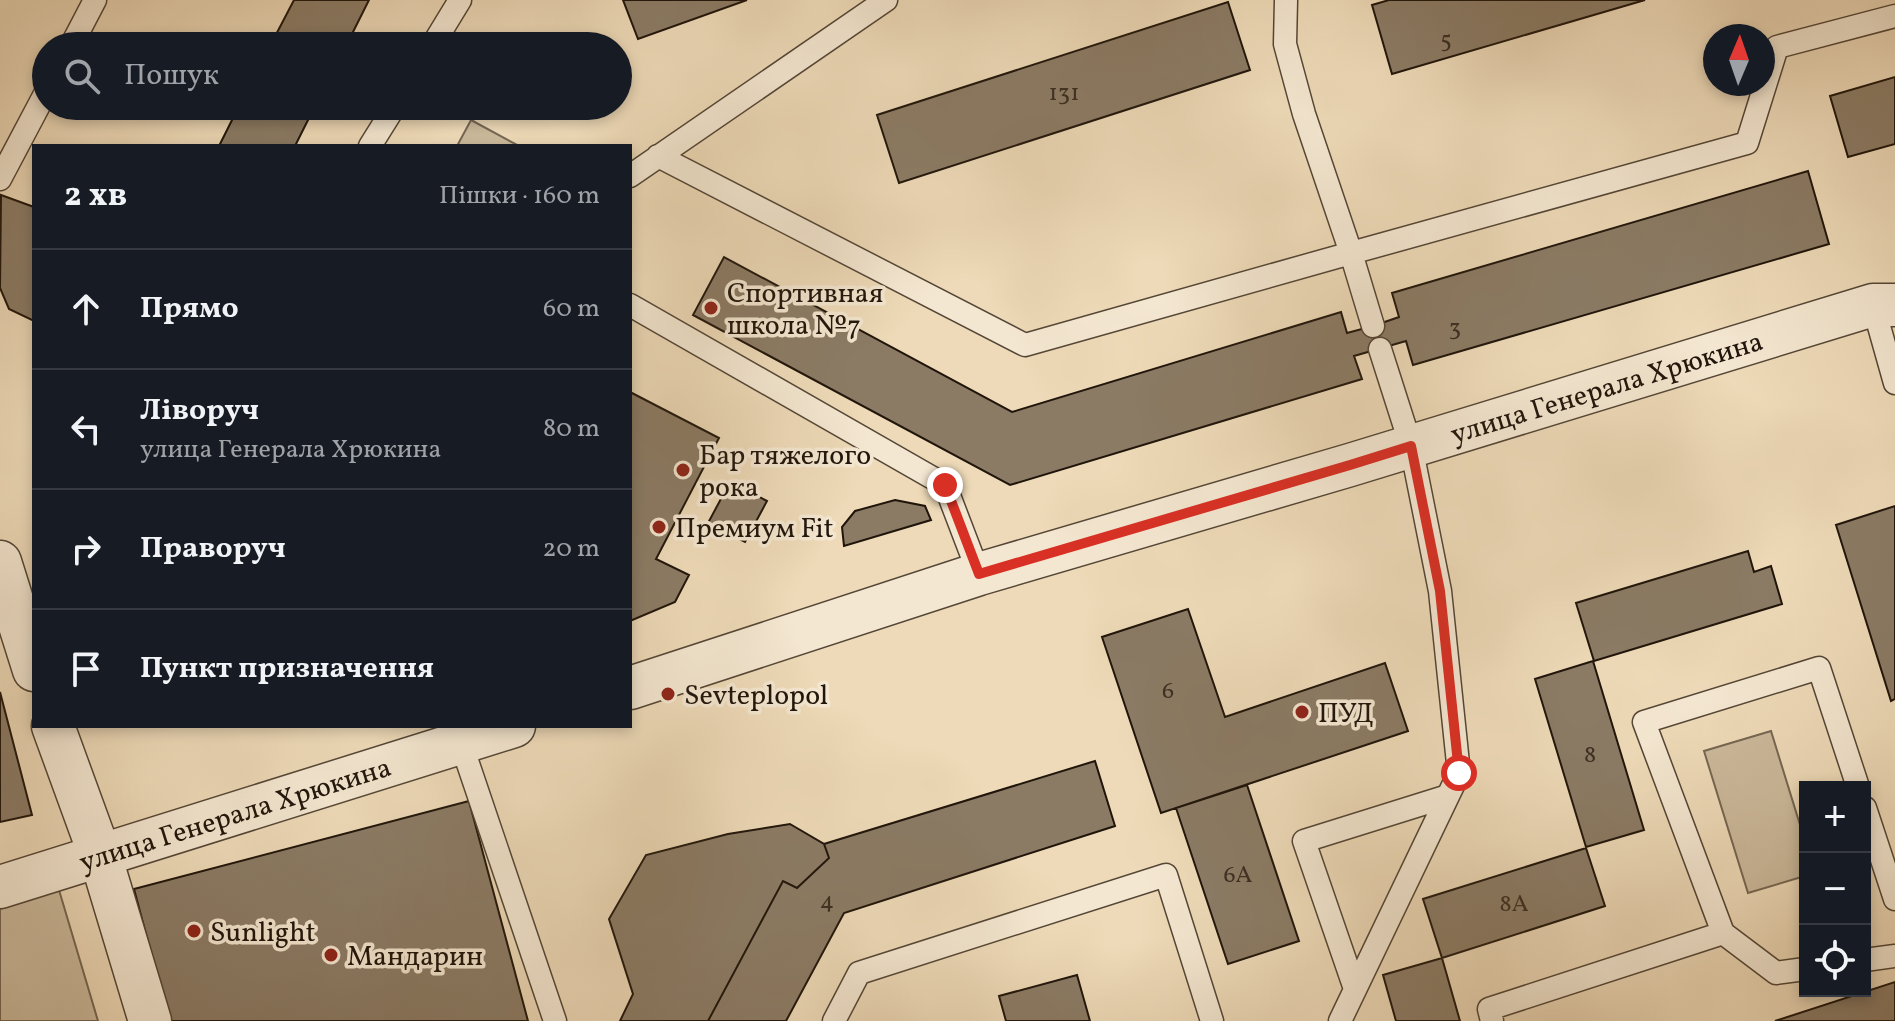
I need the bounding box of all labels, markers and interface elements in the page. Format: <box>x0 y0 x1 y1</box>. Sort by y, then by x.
house number: 5 <box>1440 24 1452 58</box>
north arrow <box>1703 24 1775 96</box>
search box <box>32 32 632 120</box>
icon: search <box>60 54 104 98</box>
text: Пошук <box>124 55 219 97</box>
house number: 131 <box>1049 77 1079 111</box>
text: 2 хв <box>64 173 127 220</box>
text: Пішки · 160 m <box>439 178 600 214</box>
place label: Спортивная школа №7 <box>727 275 883 346</box>
icon: ahead <box>64 287 108 331</box>
text: Прямо <box>140 288 239 330</box>
text: 60 m <box>543 291 600 327</box>
marker: Спортивная школа №7 <box>702 299 720 317</box>
house number: 3 <box>1449 312 1461 346</box>
street label: улица Генерала Хрюкина <box>1446 323 1768 455</box>
text: Ліворуч <box>140 390 259 432</box>
icon: left <box>64 407 108 451</box>
text: 80 m <box>543 411 600 447</box>
text: улица Генерала Хрюкина <box>140 432 441 468</box>
place label: Бар тяжелого рока <box>699 437 871 508</box>
marker: Бар тяжелого рока <box>674 461 692 479</box>
route end <box>927 467 963 503</box>
place label: Премиум Fit <box>675 510 834 549</box>
marker: Премиум Fit <box>650 518 668 536</box>
icon: right <box>64 527 108 571</box>
text: Праворуч <box>140 528 286 570</box>
text: 20 m <box>542 531 600 567</box>
icon: arrive <box>64 647 108 691</box>
text: Пункт призначення <box>140 648 434 690</box>
house number: 6 <box>1162 675 1174 709</box>
place label: Sevteplopol <box>684 677 828 716</box>
marker: Sevteplopol <box>659 685 677 703</box>
place label: ПУД <box>1318 695 1374 734</box>
marker: ПУД <box>1293 703 1311 721</box>
house number: 8 <box>1584 739 1596 773</box>
street label: улица Генерала Хрюкина <box>75 749 396 883</box>
route start <box>1441 755 1477 791</box>
map controls <box>1799 781 1871 997</box>
button: + <box>1799 781 1871 853</box>
button: − <box>1799 853 1871 925</box>
house number: 6А <box>1223 859 1253 893</box>
house number: 4 <box>820 885 834 919</box>
house number: 8А <box>1499 888 1529 922</box>
place label: Sunlight <box>210 914 316 953</box>
marker: Sunlight <box>185 922 203 940</box>
button: locate <box>1799 925 1871 997</box>
place label: Мандарин <box>347 938 483 977</box>
marker: Мандарин <box>322 946 340 964</box>

